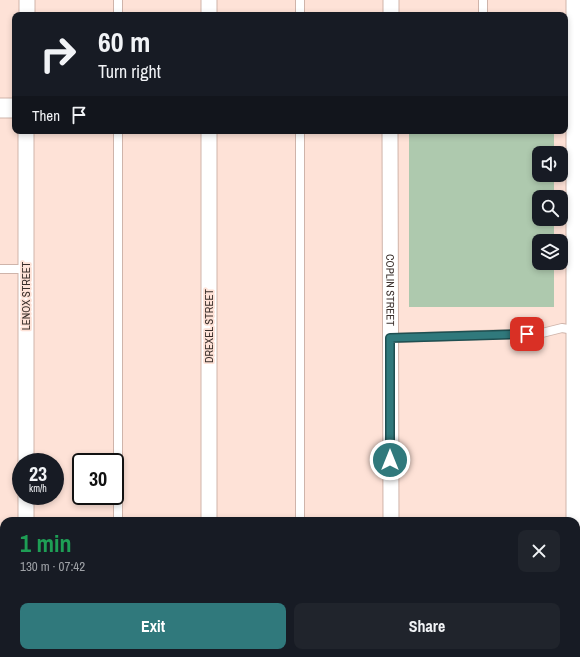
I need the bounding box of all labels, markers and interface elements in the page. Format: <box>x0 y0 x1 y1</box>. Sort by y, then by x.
text: 60 m <box>98 23 150 61</box>
icon: right <box>32 28 84 80</box>
text: Turn right <box>98 59 161 84</box>
icon: arrive <box>68 104 90 126</box>
text: Then <box>32 105 60 126</box>
map controls <box>532 146 568 270</box>
button: sound <box>532 146 568 182</box>
button: search <box>532 190 568 226</box>
button: layers <box>532 234 568 270</box>
street label: COPLIN STREET <box>383 254 398 326</box>
street label: LENOX STREET <box>19 261 33 330</box>
street label: DREXEL STREET <box>202 289 216 363</box>
pin <box>510 317 544 351</box>
icon: arrive <box>516 323 538 345</box>
position arrow <box>369 439 411 481</box>
speed limit sign: 30 <box>72 453 124 505</box>
text: 23 <box>29 460 47 487</box>
text: km/h <box>29 482 47 495</box>
text: 1 min <box>20 527 71 559</box>
button: close <box>518 530 560 572</box>
text: 130 m · 07:42 <box>20 558 85 575</box>
button: Exit <box>20 603 286 649</box>
button: Share <box>294 603 560 649</box>

